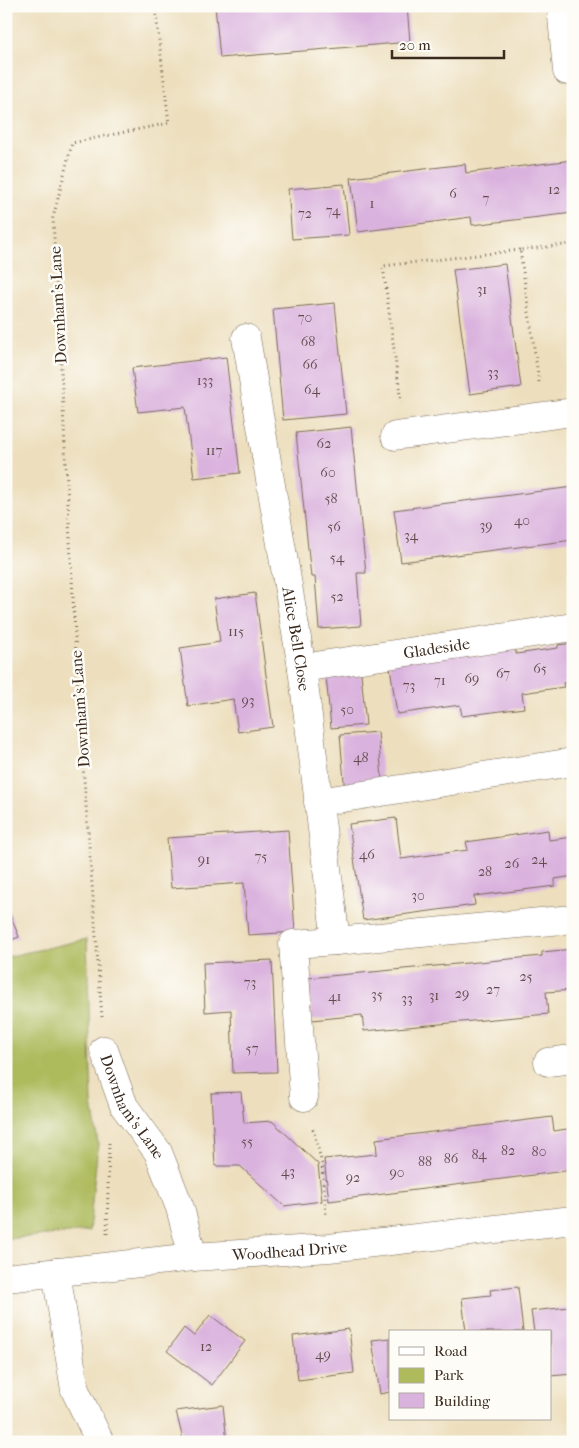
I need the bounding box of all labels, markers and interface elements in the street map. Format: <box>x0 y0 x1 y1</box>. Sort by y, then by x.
scale bar <box>392 28 504 60</box>
text: 20 m <box>399 36 431 54</box>
house number: 12 <box>548 181 560 198</box>
house number: 6 <box>449 185 457 202</box>
house number: 7 <box>483 190 490 207</box>
house number: 1 <box>370 195 375 212</box>
house number: 74 <box>326 202 341 219</box>
house number: 72 <box>298 205 312 222</box>
street label: Downham's Lane <box>45 246 71 364</box>
house number: 31 <box>477 281 487 298</box>
house number: 70 <box>298 309 312 326</box>
house number: 68 <box>301 333 315 350</box>
house number: 66 <box>302 356 318 373</box>
house number: 33 <box>487 364 499 381</box>
house number: 133 <box>197 372 213 389</box>
house number: 64 <box>304 381 321 398</box>
house number: 62 <box>317 435 331 452</box>
house number: 117 <box>206 442 223 459</box>
house number: 60 <box>320 464 336 481</box>
house number: 58 <box>324 490 338 507</box>
house number: 40 <box>514 512 530 529</box>
house number: 39 <box>479 517 493 534</box>
house number: 56 <box>327 518 341 535</box>
house number: 34 <box>404 527 419 544</box>
house number: 54 <box>330 549 345 566</box>
street label: Alice Bell Close <box>279 584 314 692</box>
house number: 52 <box>330 588 344 605</box>
house number: 115 <box>228 623 244 640</box>
street label: Gladeside <box>402 633 471 662</box>
street label: Downham's Lane <box>66 650 94 768</box>
house number: 65 <box>533 660 547 677</box>
house number: 67 <box>496 665 510 682</box>
house number: 69 <box>465 670 479 687</box>
house number: 71 <box>434 672 446 689</box>
house number: 73 <box>403 677 415 694</box>
house number: 93 <box>241 692 255 709</box>
house number: 50 <box>340 701 354 718</box>
house number: 48 <box>353 749 369 766</box>
house number: 46 <box>359 846 375 863</box>
house number: 75 <box>255 848 267 865</box>
house number: 91 <box>198 851 210 868</box>
house number: 24 <box>531 851 547 868</box>
house number: 26 <box>505 855 520 872</box>
house number: 28 <box>478 863 492 880</box>
house number: 30 <box>411 887 425 904</box>
house number: 25 <box>519 968 533 985</box>
house number: 73 <box>244 974 256 991</box>
house number: 27 <box>486 981 500 998</box>
house number: 29 <box>455 985 469 1002</box>
house number: 35 <box>371 986 383 1003</box>
house number: 31 <box>429 987 439 1004</box>
house number: 41 <box>328 988 342 1005</box>
house number: 33 <box>401 990 413 1007</box>
house number: 57 <box>246 1040 259 1057</box>
street label: Downham's Lane <box>97 1052 169 1161</box>
house number: 55 <box>241 1133 253 1150</box>
house number: 82 <box>501 1142 515 1159</box>
house number: 80 <box>532 1143 546 1160</box>
house number: 84 <box>471 1146 487 1163</box>
house number: 86 <box>444 1150 459 1167</box>
house number: 88 <box>418 1153 432 1170</box>
house number: 43 <box>281 1163 295 1180</box>
house number: 90 <box>389 1164 405 1181</box>
house number: 92 <box>346 1169 360 1186</box>
street label: Woodhead Drive <box>231 1236 348 1264</box>
legend <box>389 1330 552 1420</box>
house number: 12 <box>200 1338 212 1355</box>
text: Road <box>434 1342 468 1360</box>
house number: 49 <box>315 1346 331 1363</box>
text: Park <box>434 1366 464 1384</box>
text: Building <box>434 1392 491 1410</box>

